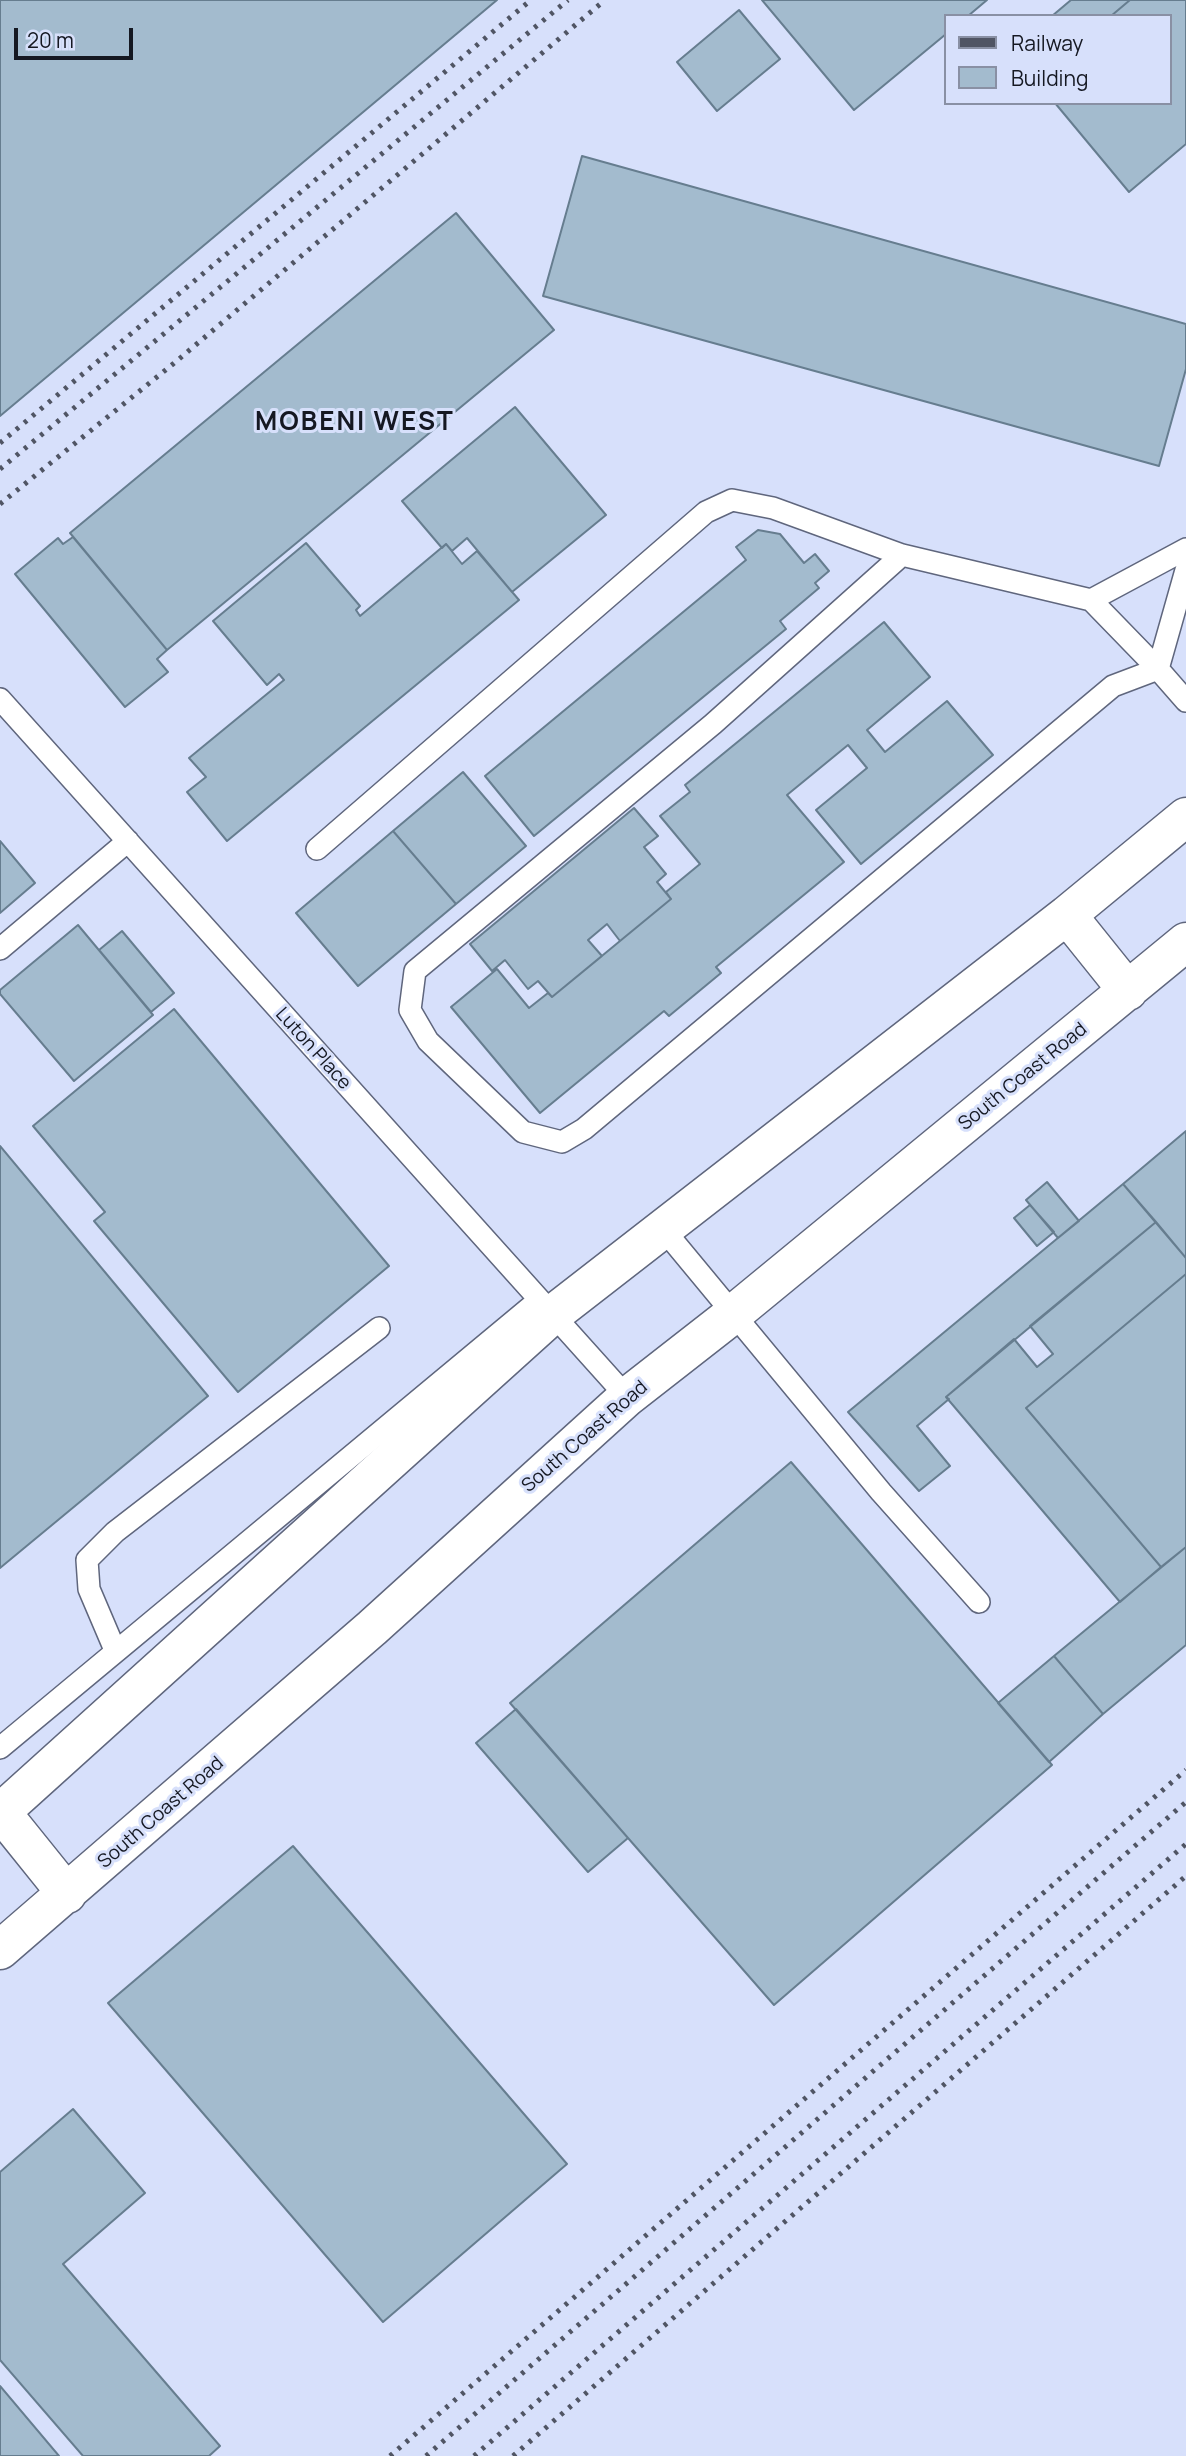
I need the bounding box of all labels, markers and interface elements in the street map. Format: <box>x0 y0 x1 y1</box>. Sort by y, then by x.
scale bar <box>18 14 136 58</box>
legend <box>944 14 1172 105</box>
text: 20 m <box>27 26 74 54</box>
text: Railway <box>1011 29 1083 57</box>
text: Building <box>1011 64 1088 92</box>
district label: MOBENI WEST <box>256 407 454 439</box>
street label: Luton Place <box>270 1003 356 1095</box>
street label: South Coast Road <box>954 1018 1092 1136</box>
street label: South Coast Road <box>518 1376 652 1498</box>
street label: South Coast Road <box>94 1752 228 1874</box>

